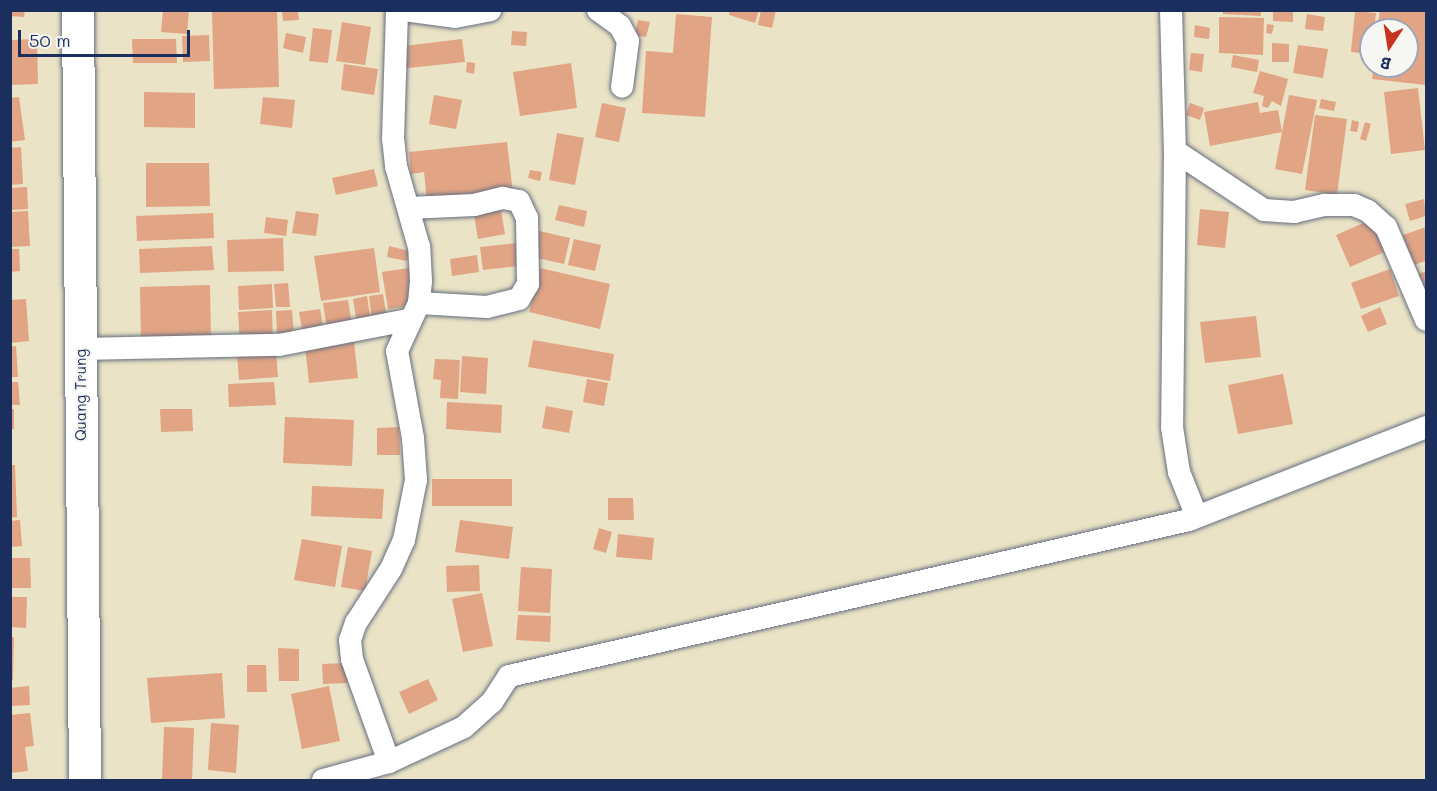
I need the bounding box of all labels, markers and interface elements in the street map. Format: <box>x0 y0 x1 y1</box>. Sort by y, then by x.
scale bar <box>21 18 194 56</box>
north arrow <box>1359 18 1419 78</box>
text: 50 m <box>29 28 71 52</box>
text: B <box>1378 53 1393 76</box>
street label: Quang Trung <box>72 349 90 441</box>

